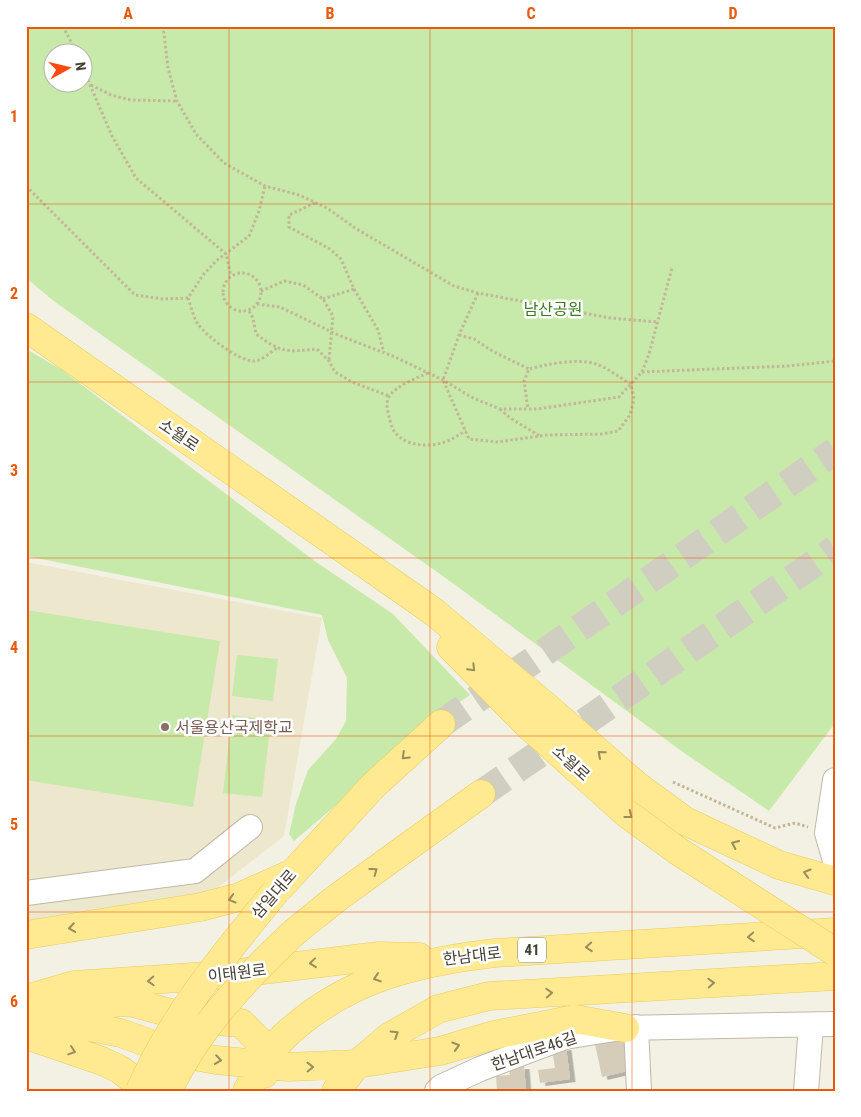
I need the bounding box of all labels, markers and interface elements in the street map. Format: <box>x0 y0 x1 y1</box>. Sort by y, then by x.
text: A <box>123 4 133 23</box>
text: B <box>326 4 335 23</box>
text: C <box>526 4 536 23</box>
text: D <box>728 4 738 23</box>
north arrow <box>42 42 92 92</box>
text: N <box>72 61 89 72</box>
text: 1 <box>10 107 18 126</box>
text: 2 <box>10 284 18 303</box>
park label: 남산공원 <box>524 300 582 319</box>
street label: 소월로 <box>155 415 203 455</box>
text: 3 <box>10 461 18 480</box>
text: 4 <box>10 638 18 657</box>
one-way arrow <box>467 663 476 672</box>
place label: 서울용산국제학교 <box>175 718 293 737</box>
marker: 서울용산국제학교 <box>159 721 171 733</box>
street label: 소월로 <box>548 741 594 785</box>
one-way arrow <box>402 750 411 759</box>
one-way arrow <box>597 751 606 760</box>
one-way arrow <box>623 810 632 818</box>
text: 5 <box>10 815 18 834</box>
one-way arrow <box>731 840 740 850</box>
street label: 삼일대로 <box>248 865 301 922</box>
one-way arrow <box>368 868 378 877</box>
one-way arrow <box>803 868 811 878</box>
one-way arrow <box>228 893 237 903</box>
one-way arrow <box>68 922 77 932</box>
one-way arrow <box>747 931 755 942</box>
road number: 41 <box>518 938 546 962</box>
one-way arrow <box>585 941 593 952</box>
street label: 한남대로 <box>442 943 503 969</box>
one-way arrow <box>308 957 316 968</box>
street label: 이태원로 <box>207 960 268 986</box>
one-way arrow <box>374 972 382 982</box>
one-way arrow <box>147 975 155 986</box>
one-way arrow <box>707 978 715 989</box>
one-way arrow <box>545 987 553 998</box>
text: 6 <box>10 992 18 1011</box>
street label: 한남대로46길 <box>489 1027 579 1075</box>
one-way arrow <box>389 1030 398 1040</box>
one-way arrow <box>452 1042 460 1052</box>
one-way arrow <box>68 1045 76 1055</box>
one-way arrow <box>214 1054 222 1065</box>
one-way arrow <box>306 1062 314 1072</box>

